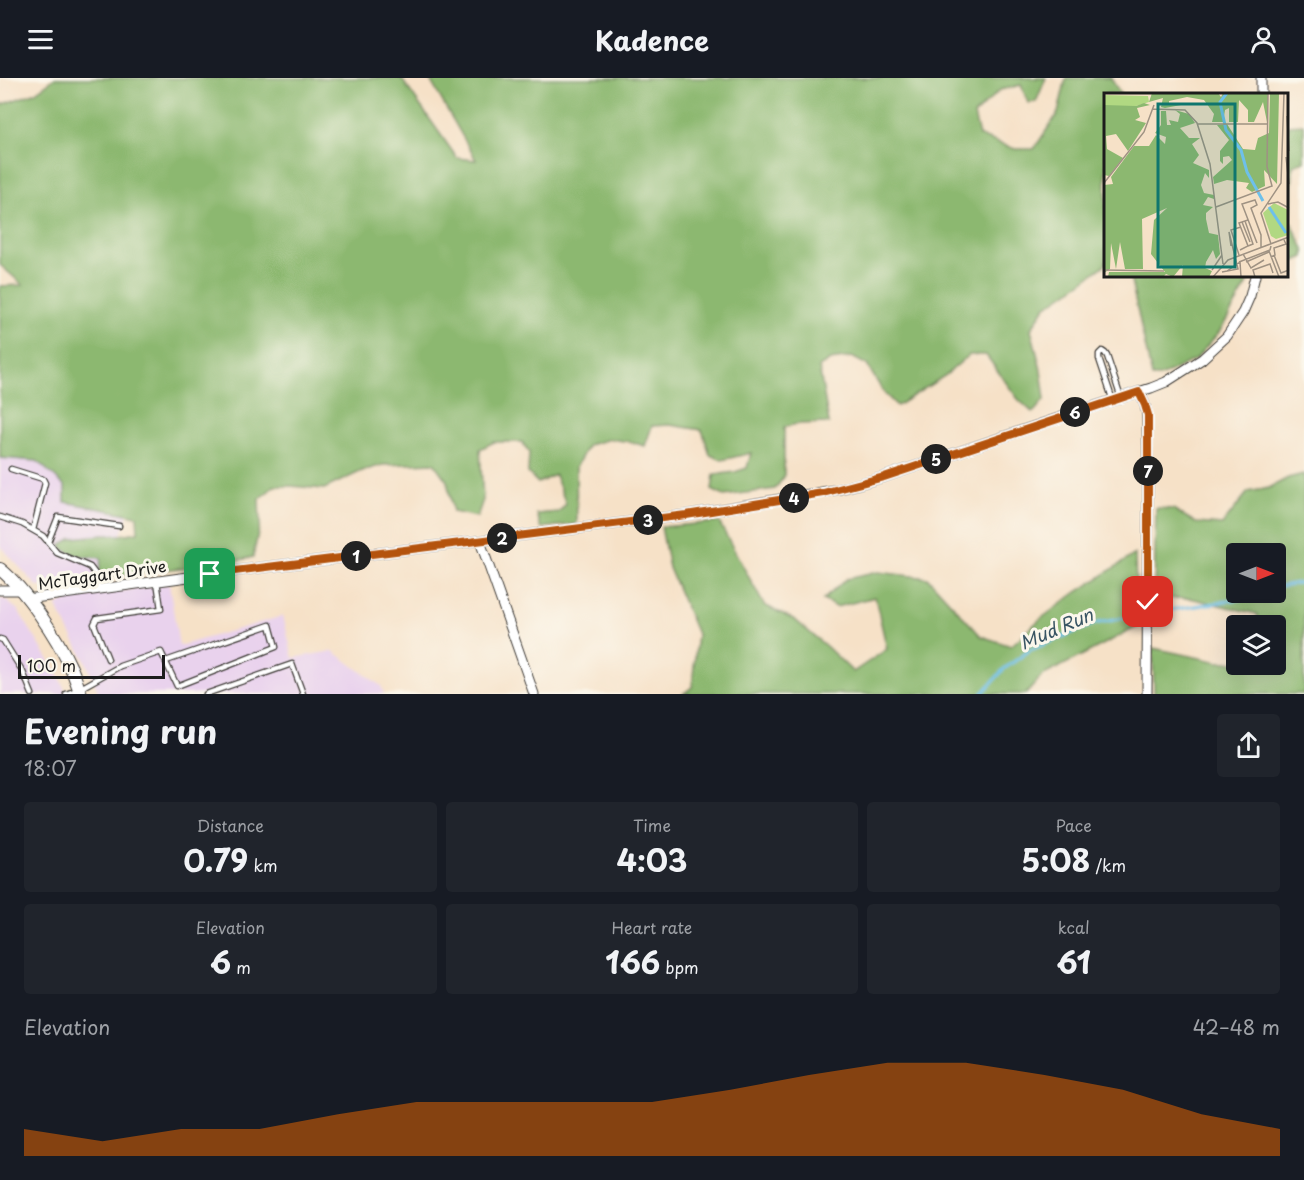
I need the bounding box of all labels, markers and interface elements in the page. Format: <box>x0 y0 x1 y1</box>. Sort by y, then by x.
text: Kadence <box>595 19 709 60</box>
icon: menu <box>24 23 57 56</box>
icon: person <box>1247 23 1280 56</box>
inset map <box>1104 93 1289 278</box>
pin: 6 <box>1060 397 1090 427</box>
text: 6 <box>1069 400 1081 424</box>
pin: 5 <box>921 444 951 474</box>
text: 5 <box>931 447 941 471</box>
pin: 7 <box>1133 456 1163 486</box>
text: 7 <box>1143 459 1153 483</box>
pin: 4 <box>779 483 809 513</box>
text: 4 <box>789 486 799 510</box>
pin: 3 <box>633 505 663 535</box>
text: 3 <box>643 508 653 532</box>
pin: 2 <box>487 523 517 553</box>
text: 2 <box>496 526 508 550</box>
pin: 1 <box>341 541 371 571</box>
north arrow <box>1226 543 1286 603</box>
map controls <box>1226 543 1286 675</box>
text: 1 <box>352 544 360 568</box>
pin <box>184 548 235 599</box>
street label: McTaggart Drive <box>36 553 168 595</box>
icon: arrive <box>193 557 226 590</box>
pin <box>1122 576 1173 627</box>
icon: check <box>1131 585 1164 618</box>
water label: Mud Run <box>1015 600 1098 656</box>
button: layers <box>1226 615 1286 675</box>
scale bar <box>18 652 165 680</box>
text: 100 m <box>27 653 76 677</box>
text: Evening run <box>24 705 217 755</box>
button: share <box>1217 714 1280 777</box>
text: 18:07 <box>24 753 77 783</box>
text: Distance <box>197 813 264 837</box>
text: Time <box>633 813 671 837</box>
text: Pace <box>1056 813 1092 837</box>
text: 0.79 <box>183 837 248 882</box>
text: 4:03 <box>617 837 687 882</box>
text: 5:08 <box>1021 837 1090 882</box>
text: km <box>248 853 278 877</box>
text: /km <box>1090 853 1126 877</box>
text: Elevation <box>196 915 265 939</box>
text: Heart rate <box>612 915 692 939</box>
text: kcal <box>1058 915 1090 939</box>
text: 6 <box>210 939 231 984</box>
text: 166 <box>605 939 660 984</box>
text: 61 <box>1057 939 1091 984</box>
text: m <box>231 955 251 979</box>
text: bpm <box>660 955 699 979</box>
text: Elevation <box>24 1012 110 1042</box>
text: 42–48 m <box>1193 1012 1280 1042</box>

